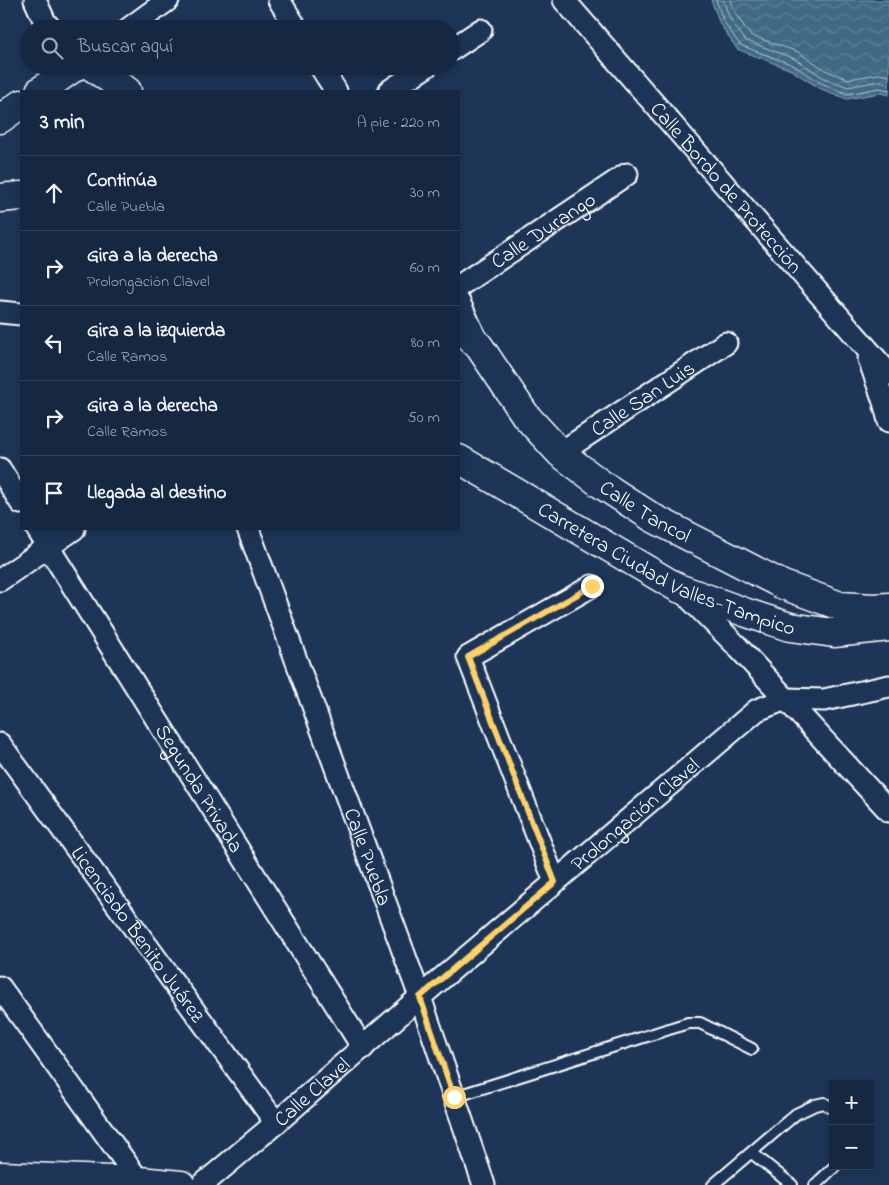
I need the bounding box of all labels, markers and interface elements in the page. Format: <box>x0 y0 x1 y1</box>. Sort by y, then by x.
search box <box>20 20 460 75</box>
icon: search <box>38 34 66 62</box>
text: Buscar aquí <box>78 34 173 61</box>
street label: Calle Bordo de Protección <box>642 96 808 281</box>
text: 3 min <box>40 108 84 138</box>
text: A pie · 220 m <box>357 111 440 135</box>
text: Continúa <box>87 168 157 195</box>
icon: ahead <box>40 179 68 207</box>
text: 30 m <box>410 181 440 205</box>
street label: Calle Durango <box>486 186 603 278</box>
text: Calle Puebla <box>87 195 165 219</box>
text: Gira a la derecha <box>87 243 218 270</box>
icon: right <box>40 254 68 282</box>
text: 60 m <box>410 256 440 280</box>
text: Prolongación Clavel <box>87 270 210 294</box>
text: Gira a la izquierda <box>87 318 225 345</box>
icon: left <box>40 329 68 357</box>
text: 80 m <box>411 331 440 355</box>
text: Calle Ramos <box>87 345 167 369</box>
street label: Calle San Luis <box>586 355 702 445</box>
text: Gira a la derecha <box>87 393 218 420</box>
icon: right <box>40 404 68 432</box>
text: 50 m <box>408 406 440 430</box>
text: Calle Ramos <box>87 420 167 444</box>
street label: Calle Tancol <box>593 474 695 552</box>
icon: arrive <box>40 479 68 507</box>
text: Llegada al destino <box>87 480 226 507</box>
street label: Carretera Ciudad Valles-Tampico <box>531 496 799 645</box>
route end <box>581 575 604 598</box>
street label: Segunda Privada <box>146 719 250 859</box>
street label: Prolongación Clavel <box>565 752 707 879</box>
street label: Calle Puebla <box>335 804 398 910</box>
street label: Licenciado Benito Juárez <box>62 841 211 1030</box>
street label: Calle Clavel <box>268 1051 358 1135</box>
map controls <box>829 1080 874 1170</box>
button: + <box>829 1080 874 1125</box>
route start <box>443 1086 466 1109</box>
button: − <box>829 1125 874 1170</box>

